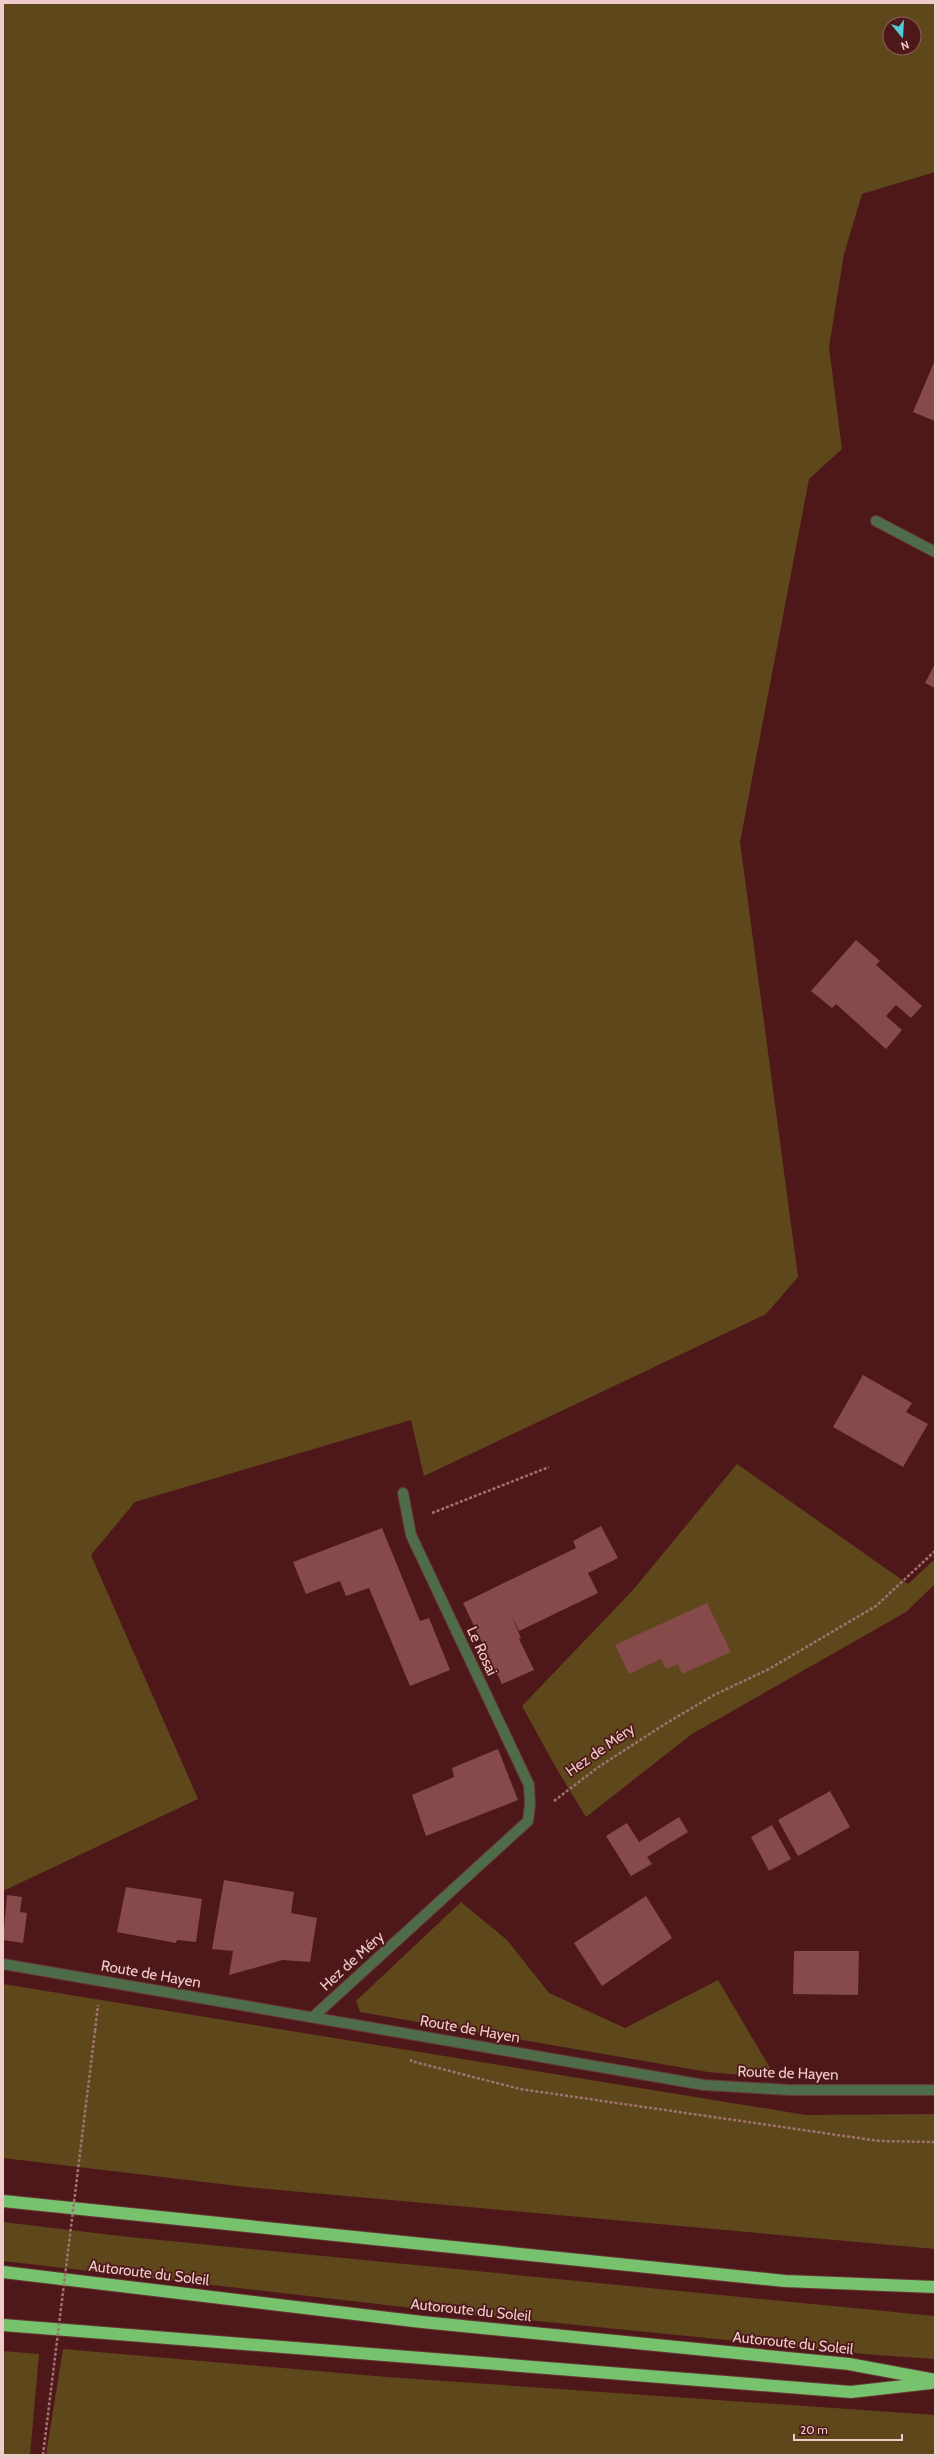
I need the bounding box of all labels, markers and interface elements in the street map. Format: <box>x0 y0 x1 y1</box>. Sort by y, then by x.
north arrow <box>882 16 922 56</box>
text: N <box>899 38 911 53</box>
street label: Le Rosai <box>463 1624 501 1678</box>
street label: Hez de Méry <box>562 1719 638 1780</box>
street label: Hez de Méry <box>316 1927 388 1994</box>
street label: Route de Hayen <box>100 1956 202 1992</box>
street label: Route de Hayen <box>419 2011 521 2047</box>
street label: Route de Hayen <box>737 2062 839 2084</box>
street label: Autoroute du Soleil <box>88 2257 211 2289</box>
street label: Autoroute du Soleil <box>410 2295 533 2325</box>
street label: Autoroute du Soleil <box>732 2328 855 2358</box>
scale bar <box>794 2416 902 2442</box>
text: 20 m <box>800 2422 828 2437</box>

